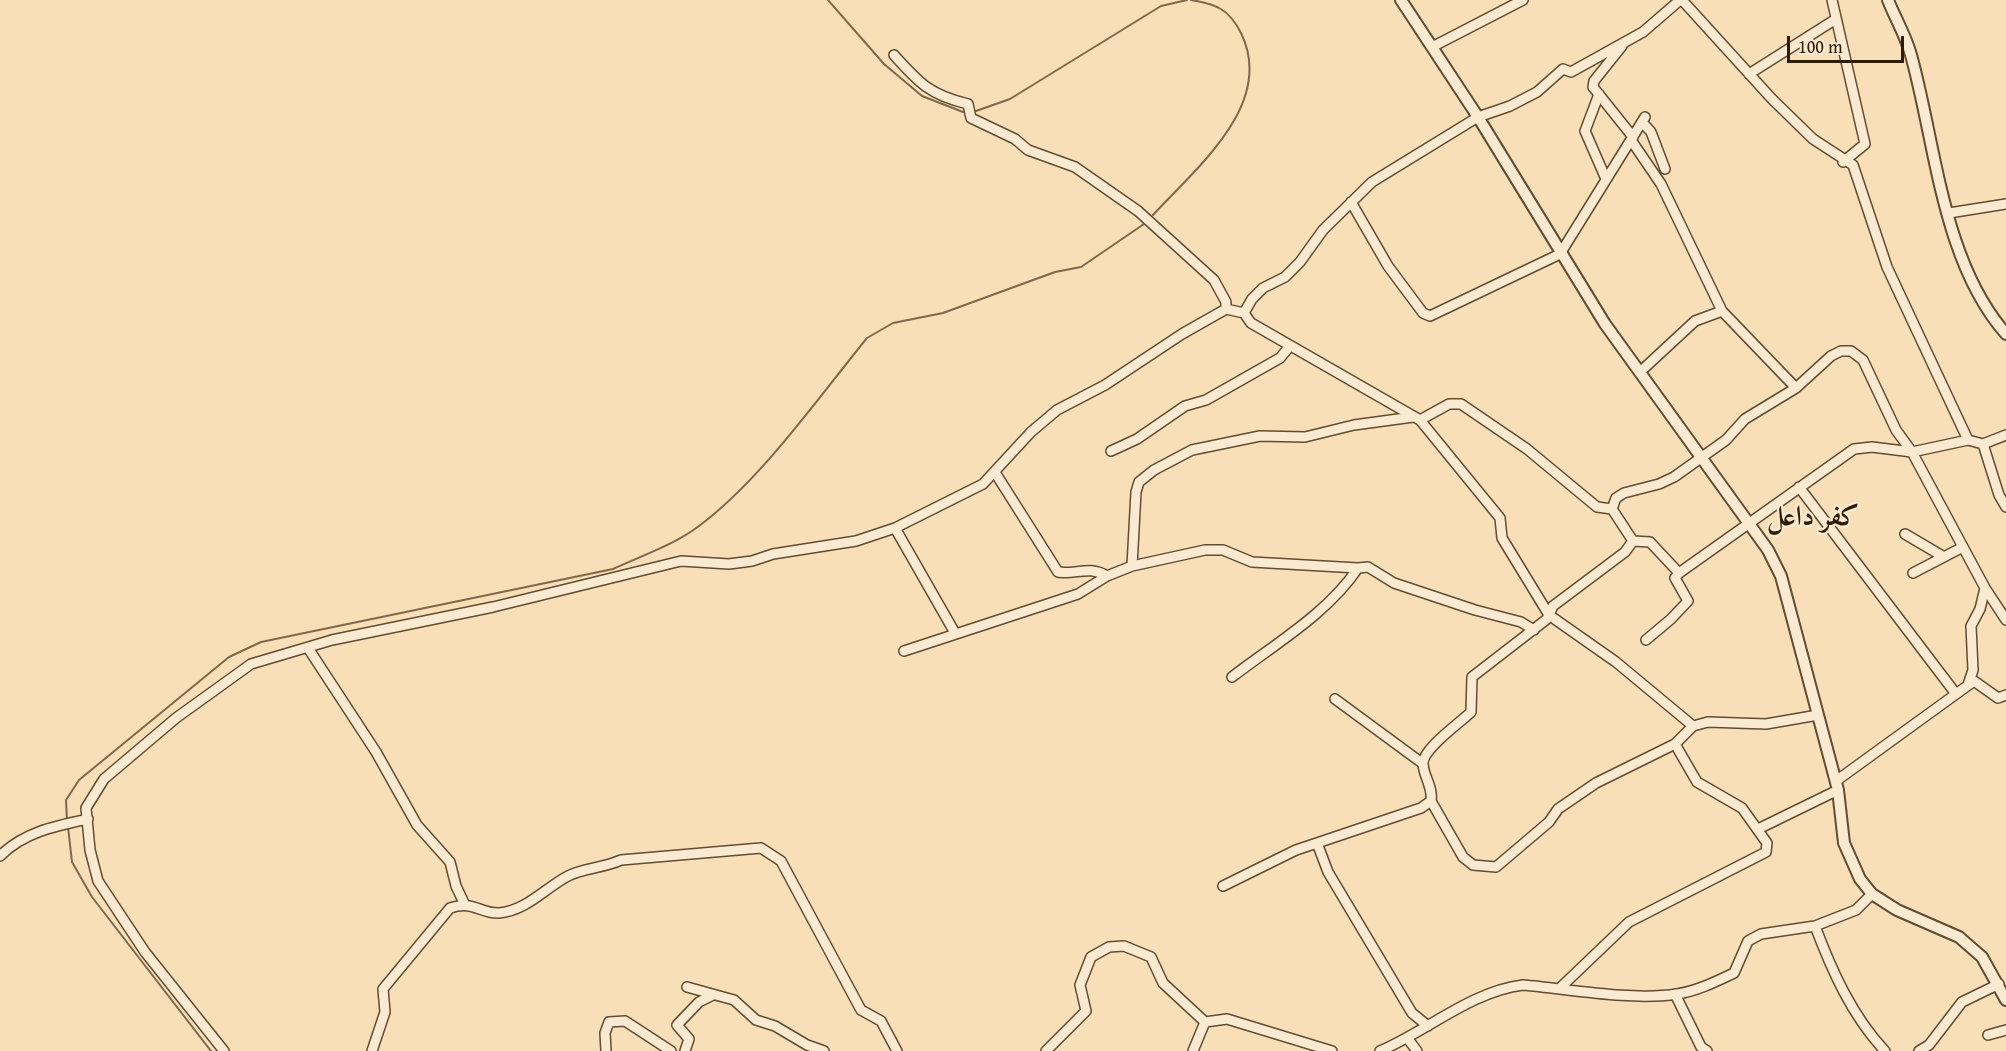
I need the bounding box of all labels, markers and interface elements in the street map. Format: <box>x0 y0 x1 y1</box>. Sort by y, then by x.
scale bar <box>1790 24 1907 62</box>
text: 100 m <box>1798 33 1843 60</box>
district label: كفر داعل <box>1767 501 1859 535</box>

